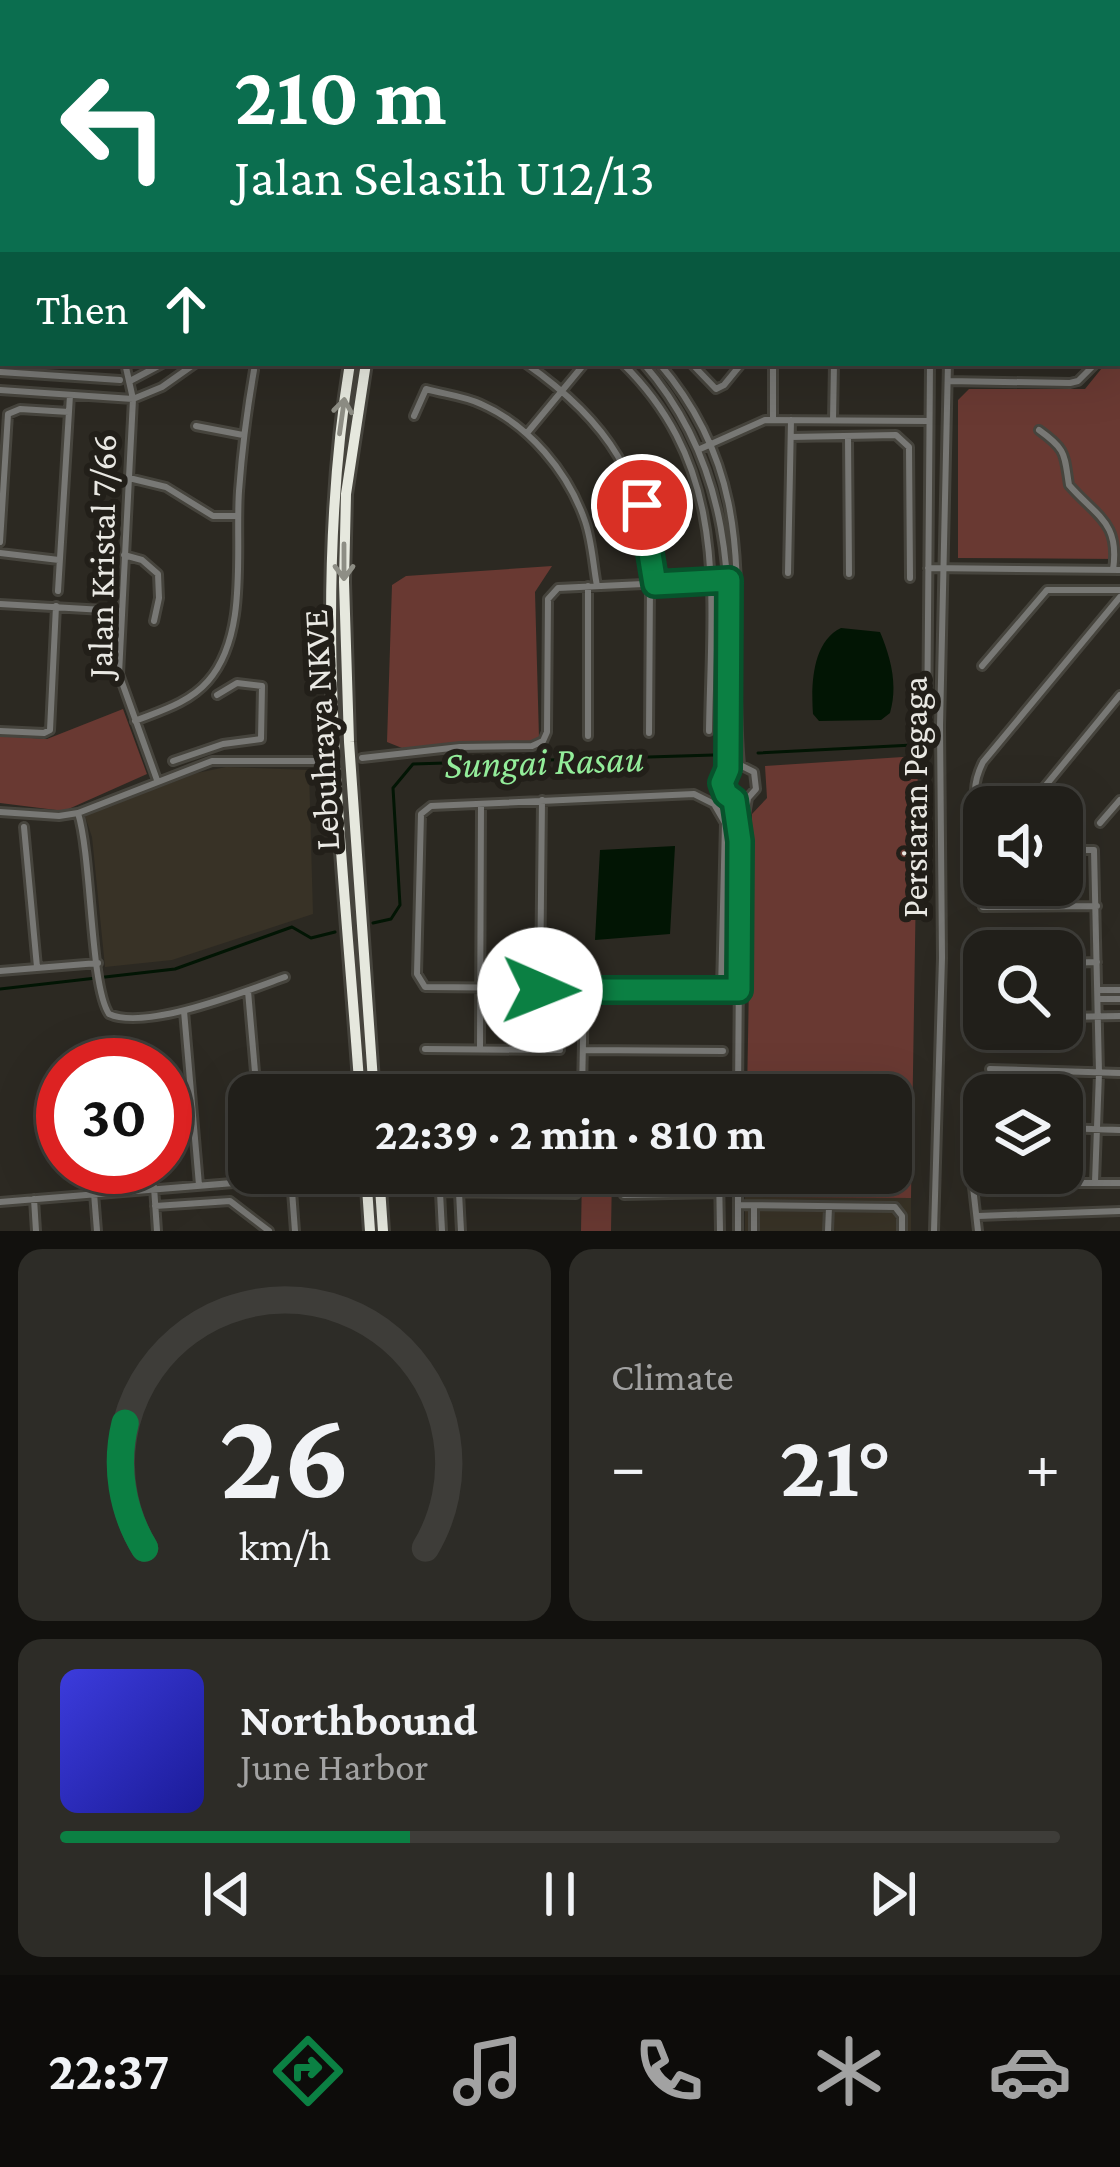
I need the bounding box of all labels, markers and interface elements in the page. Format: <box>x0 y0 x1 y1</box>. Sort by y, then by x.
icon: left <box>36 48 192 204</box>
text: 210 m <box>234 49 447 142</box>
text: Jalan Selasih U12/13 <box>234 147 655 207</box>
icon: ahead <box>153 276 219 342</box>
text: Then <box>36 284 129 334</box>
one-way arrow <box>331 397 354 436</box>
street label: Jalan Kristal 7/66 <box>80 434 124 681</box>
pin <box>591 454 693 556</box>
icon: arrive <box>609 472 675 538</box>
one-way arrow <box>333 542 355 581</box>
street label: Lebuhraya NKVE <box>295 608 347 852</box>
street label: Persiaran Pegaga <box>895 676 935 918</box>
water label: Sungai Rasau <box>443 736 645 787</box>
map controls <box>963 786 1083 1194</box>
button: sound <box>963 786 1083 906</box>
position arrow <box>477 927 603 1053</box>
button: search <box>963 930 1083 1050</box>
speed limit sign: 30 <box>36 1038 192 1194</box>
button: layers <box>963 1074 1083 1194</box>
text: 22:39 · 2 min · 810 m <box>375 1109 765 1159</box>
text: Climate <box>611 1355 734 1398</box>
text: 26 <box>219 1385 350 1524</box>
text: 21° <box>780 1415 892 1515</box>
text: − <box>611 1429 646 1502</box>
text: + <box>1025 1429 1060 1502</box>
text: km/h <box>238 1522 331 1569</box>
text: Northbound <box>240 1695 478 1745</box>
text: June Harbor <box>240 1745 428 1788</box>
icon: previous <box>194 1861 260 1927</box>
icon: pause <box>527 1861 593 1927</box>
icon: next <box>860 1861 926 1927</box>
icon: directions <box>266 2029 350 2113</box>
icon: music <box>446 2029 530 2113</box>
icon: phone <box>627 2029 711 2113</box>
icon: climate <box>807 2029 891 2113</box>
icon: car <box>988 2029 1072 2113</box>
text: 22:37 <box>48 2041 169 2101</box>

